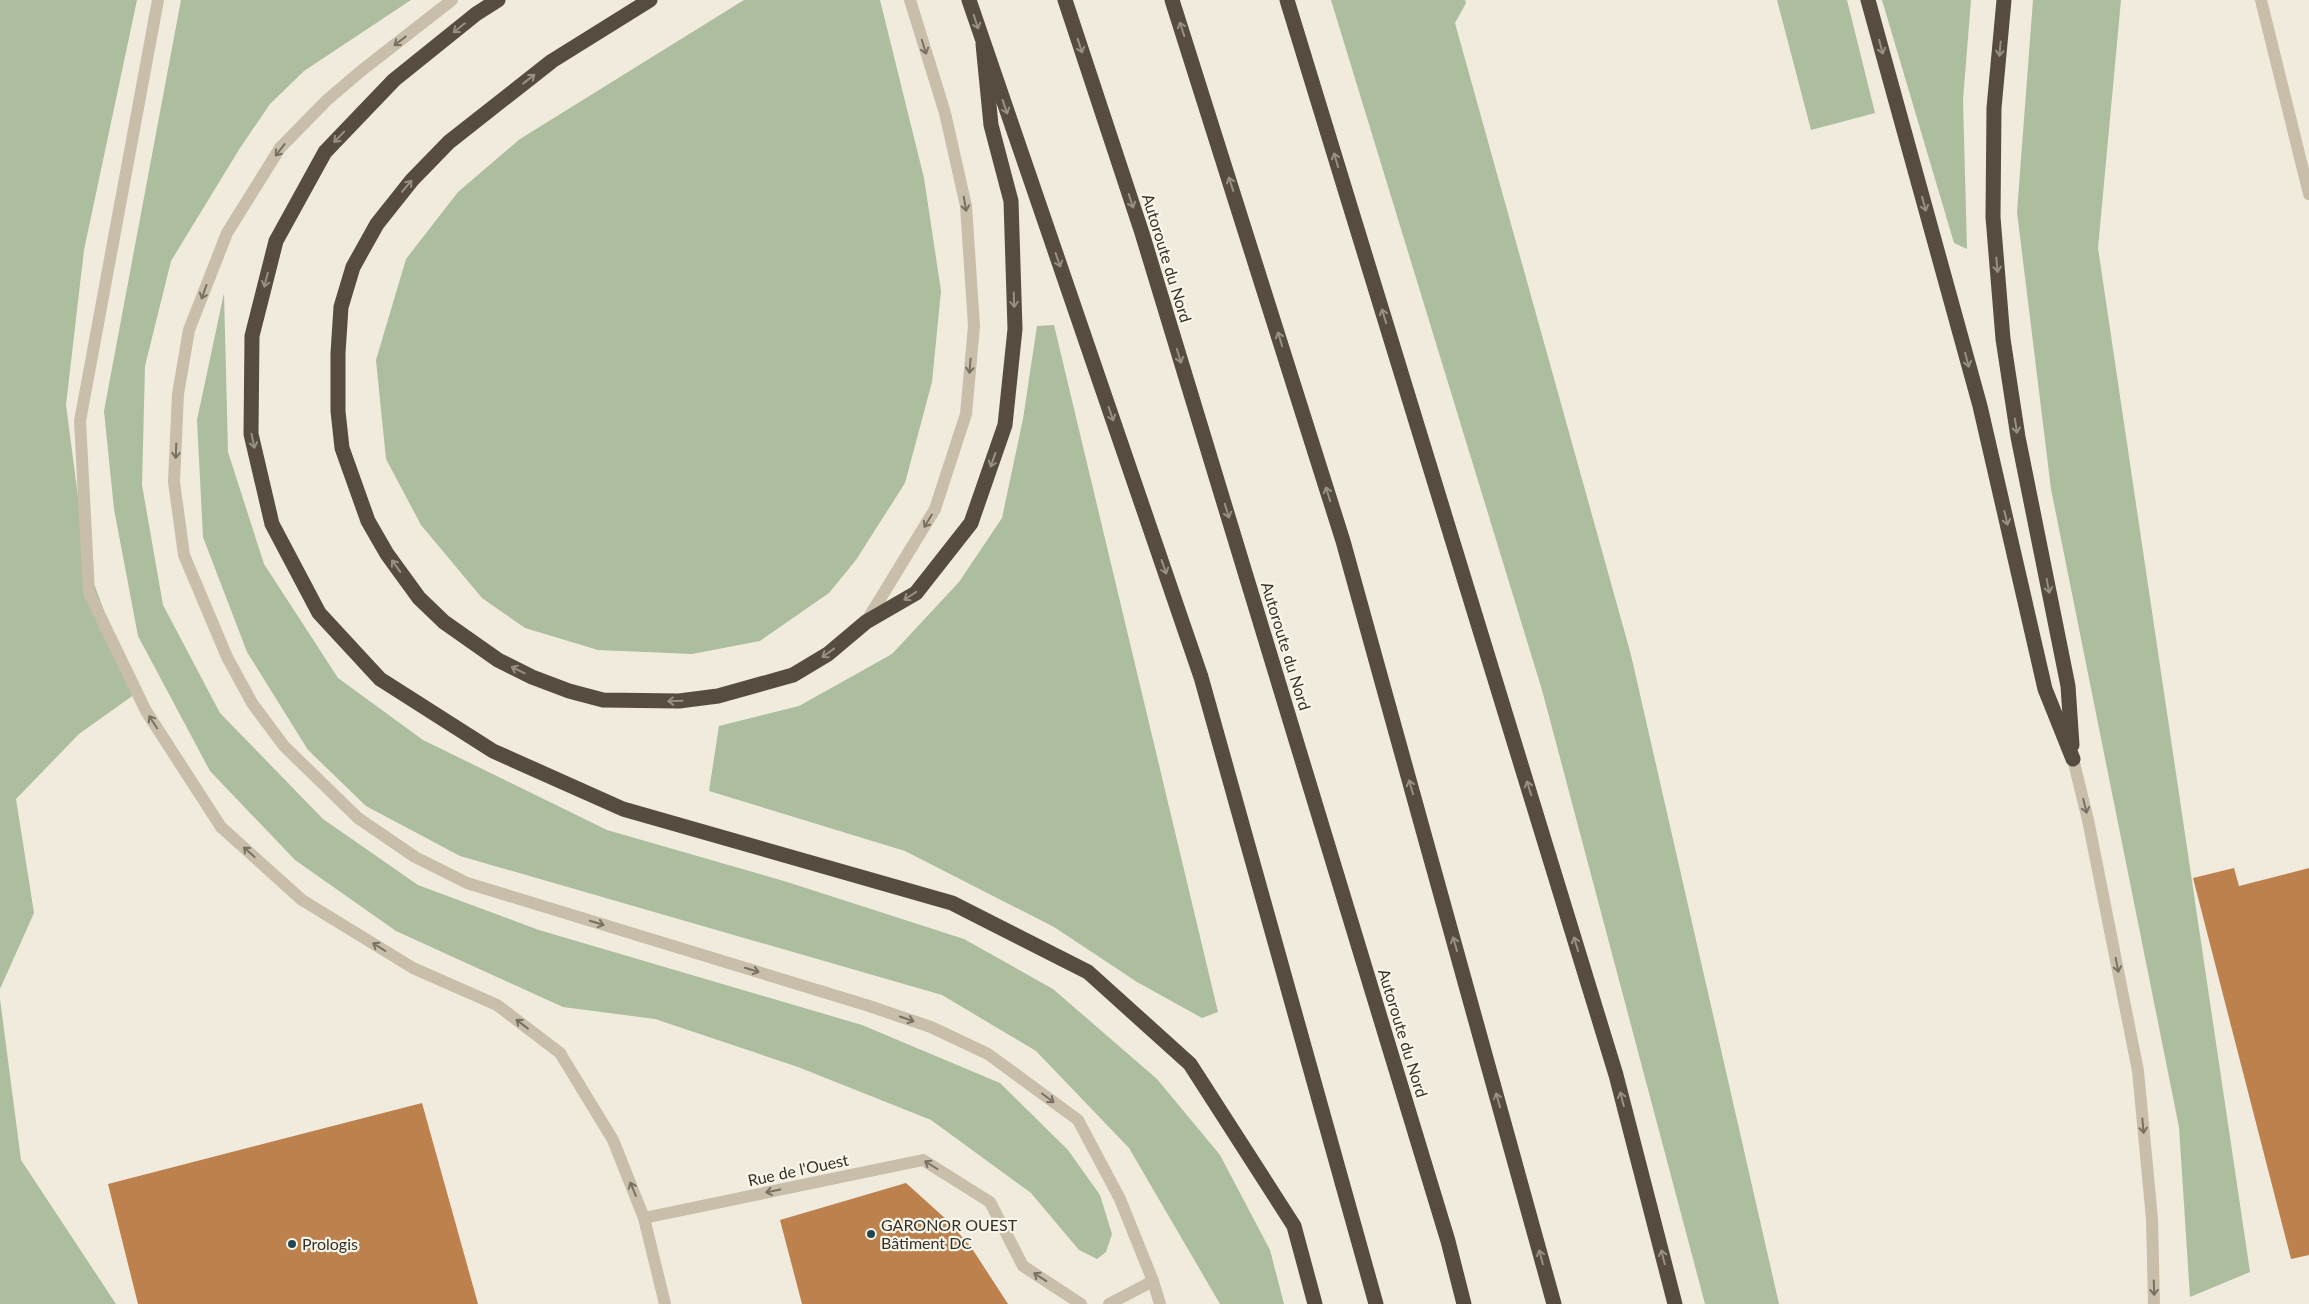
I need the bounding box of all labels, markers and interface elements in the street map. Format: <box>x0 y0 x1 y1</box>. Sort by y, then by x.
one-way arrow <box>972 14 981 29</box>
one-way arrow <box>1176 21 1186 37</box>
one-way arrow <box>452 22 465 33</box>
one-way arrow <box>394 35 407 46</box>
one-way arrow <box>920 38 930 54</box>
one-way arrow <box>1076 38 1085 54</box>
one-way arrow <box>1877 39 1887 55</box>
one-way arrow <box>1995 40 2005 56</box>
one-way arrow <box>522 73 535 84</box>
one-way arrow <box>1001 98 1010 114</box>
one-way arrow <box>333 131 345 144</box>
one-way arrow <box>275 143 285 157</box>
one-way arrow <box>1331 153 1341 169</box>
one-way arrow <box>1226 176 1236 192</box>
one-way arrow <box>402 179 413 192</box>
street label: Autoroute du Nord <box>1139 191 1196 324</box>
one-way arrow <box>1127 192 1137 208</box>
one-way arrow <box>960 195 970 211</box>
one-way arrow <box>1920 195 1930 211</box>
one-way arrow <box>1054 252 1063 268</box>
one-way arrow <box>1992 257 2001 273</box>
one-way arrow <box>261 272 270 288</box>
one-way arrow <box>199 284 208 299</box>
one-way arrow <box>1009 292 1019 308</box>
one-way arrow <box>1379 308 1389 324</box>
one-way arrow <box>1274 331 1284 347</box>
one-way arrow <box>1175 347 1185 363</box>
one-way arrow <box>1963 352 1973 368</box>
one-way arrow <box>966 357 975 373</box>
one-way arrow <box>1107 406 1116 421</box>
one-way arrow <box>2011 418 2021 434</box>
one-way arrow <box>249 433 258 449</box>
one-way arrow <box>171 443 180 459</box>
one-way arrow <box>988 451 997 467</box>
one-way arrow <box>1323 487 1332 502</box>
one-way arrow <box>1222 503 1232 519</box>
one-way arrow <box>2002 510 2011 526</box>
one-way arrow <box>922 514 932 528</box>
one-way arrow <box>391 559 401 573</box>
one-way arrow <box>1160 559 1169 575</box>
one-way arrow <box>2043 577 2053 593</box>
street label: Autoroute du Nord <box>1258 579 1315 712</box>
one-way arrow <box>903 591 917 601</box>
one-way arrow <box>821 648 835 658</box>
one-way arrow <box>511 665 526 674</box>
one-way arrow <box>667 696 684 706</box>
one-way arrow <box>148 715 158 729</box>
one-way arrow <box>1406 780 1415 796</box>
one-way arrow <box>1523 781 1533 797</box>
one-way arrow <box>2080 798 2090 814</box>
one-way arrow <box>242 846 255 857</box>
one-way arrow <box>588 919 604 929</box>
one-way arrow <box>1449 936 1459 952</box>
one-way arrow <box>1571 936 1581 952</box>
one-way arrow <box>373 942 387 952</box>
one-way arrow <box>2113 957 2122 973</box>
one-way arrow <box>744 965 760 975</box>
street label: Autoroute du Nord <box>1375 966 1432 1099</box>
one-way arrow <box>899 1015 914 1024</box>
one-way arrow <box>516 1018 529 1029</box>
one-way arrow <box>1041 1092 1054 1103</box>
one-way arrow <box>1617 1092 1627 1108</box>
one-way arrow <box>1493 1093 1503 1109</box>
one-way arrow <box>2138 1117 2148 1133</box>
street label: Rue de l'Ouest <box>746 1150 850 1189</box>
one-way arrow <box>924 1160 938 1170</box>
one-way arrow <box>628 1182 637 1197</box>
one-way arrow <box>765 1187 781 1196</box>
place label: GARONOR OUEST Bâtiment DC <box>881 1215 1018 1252</box>
marker: GARONOR OUEST Bâtiment DC <box>865 1228 877 1240</box>
place label: Prologis <box>302 1234 358 1253</box>
marker: Prologis <box>286 1238 298 1250</box>
one-way arrow <box>1536 1249 1546 1265</box>
one-way arrow <box>1657 1249 1667 1265</box>
one-way arrow <box>1034 1272 1048 1282</box>
one-way arrow <box>2149 1279 2159 1295</box>

